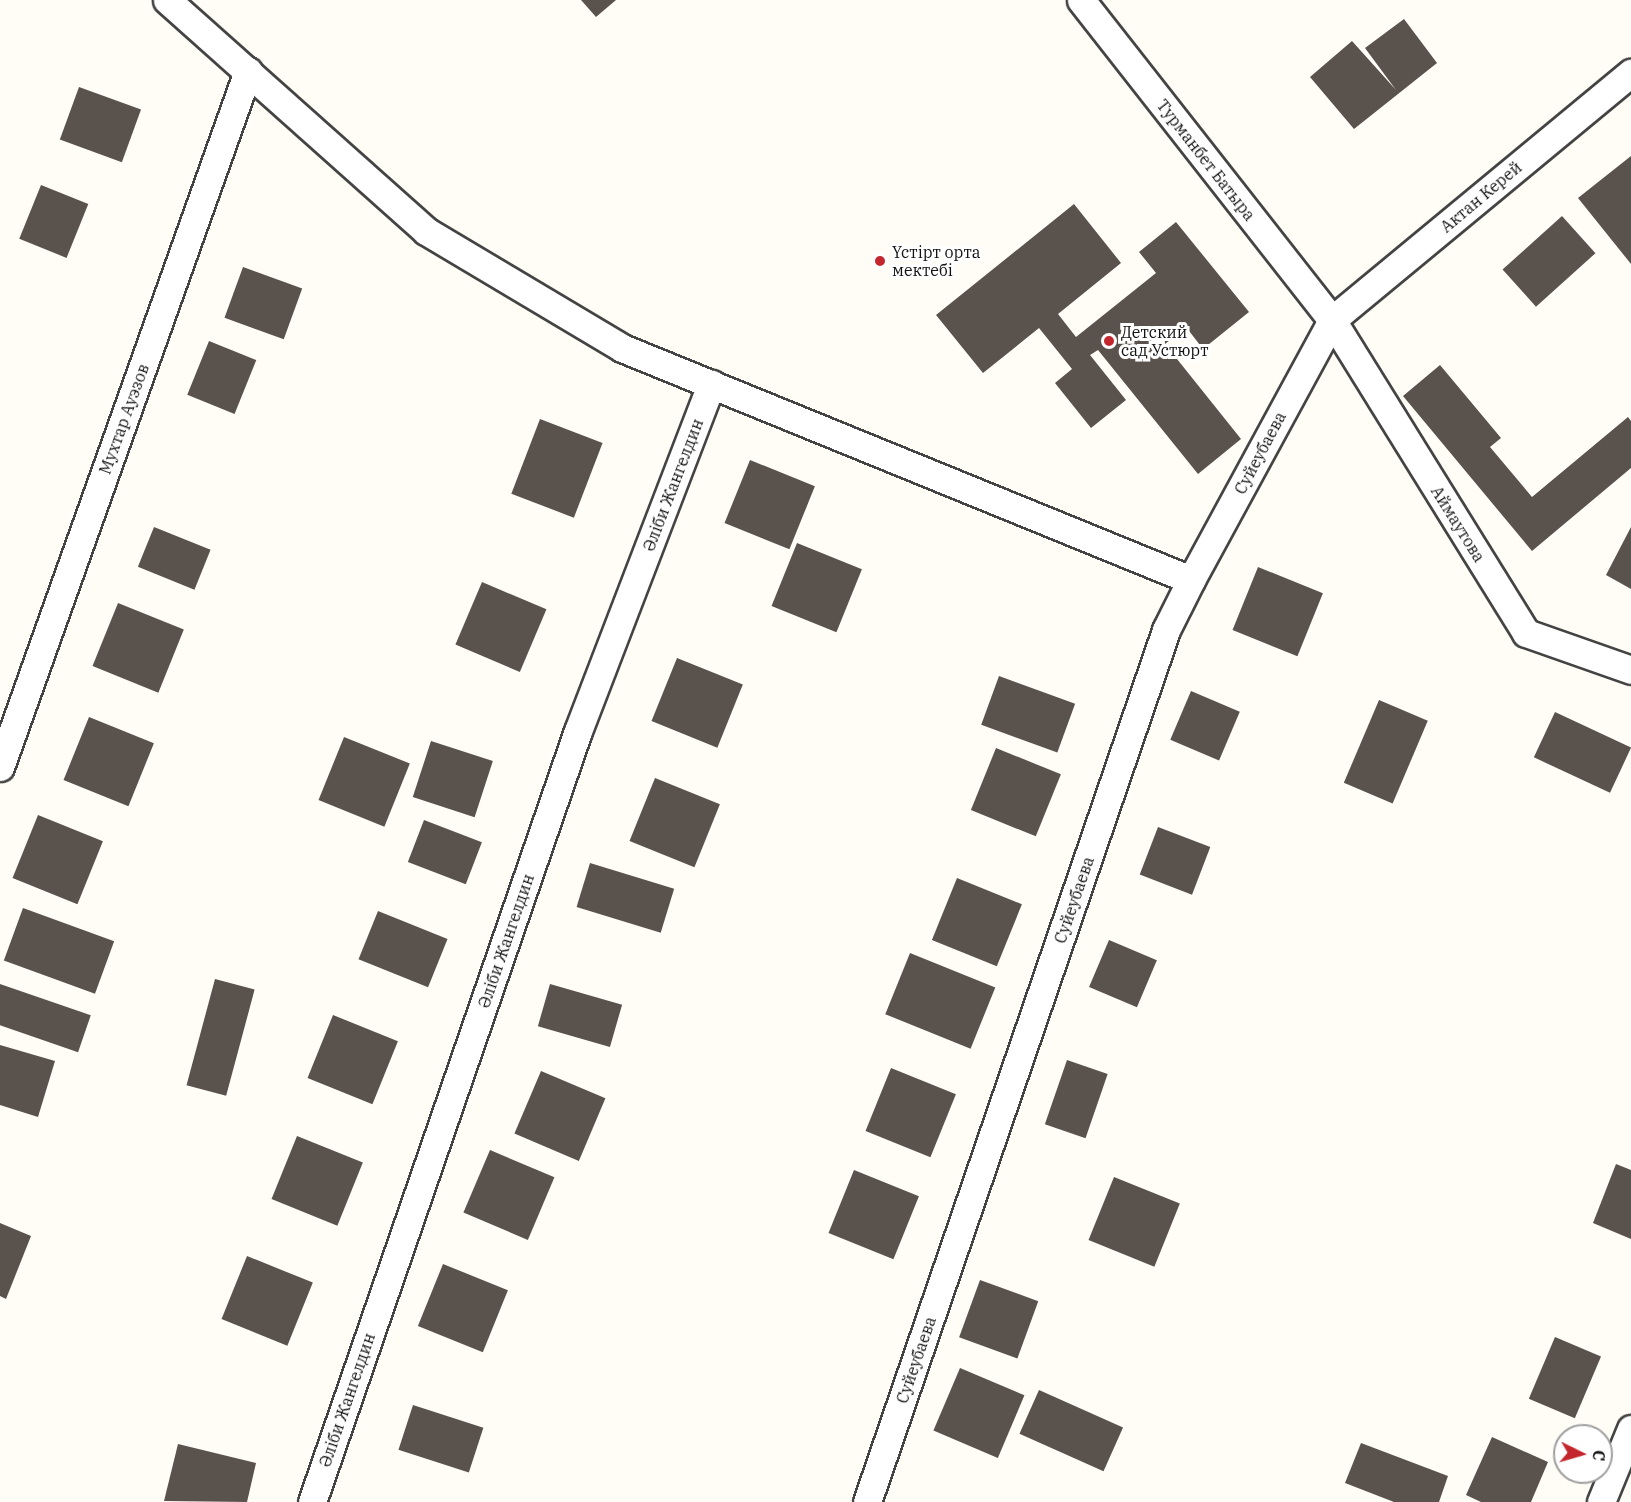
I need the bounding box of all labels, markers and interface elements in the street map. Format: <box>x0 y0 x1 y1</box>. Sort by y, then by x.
street label: Турманбет Батыра <box>1153 96 1259 224</box>
street label: Актан Керей <box>1437 158 1525 236</box>
place label: Үстірт орта мектебі <box>892 242 981 280</box>
marker: Үстірт орта мектебі <box>873 254 887 268</box>
place label: Детский сад Устюрт <box>1121 322 1208 360</box>
marker: Детский сад Устюрт <box>1102 334 1116 348</box>
street label: Мухтар Ауэзов <box>95 361 153 477</box>
street label: Суйеубаева <box>1230 409 1290 497</box>
street label: Әліби Жангелдин <box>639 416 707 554</box>
street label: Аймаутова <box>1427 482 1489 566</box>
street label: Суйеубаева <box>1050 854 1098 946</box>
street label: Әліби Жангелдин <box>474 871 538 1011</box>
street label: Суйеубаева <box>892 1314 940 1406</box>
street label: Әліби Жангелдин <box>315 1330 379 1470</box>
north arrow <box>1553 1424 1613 1484</box>
text: С <box>1589 1449 1609 1462</box>

